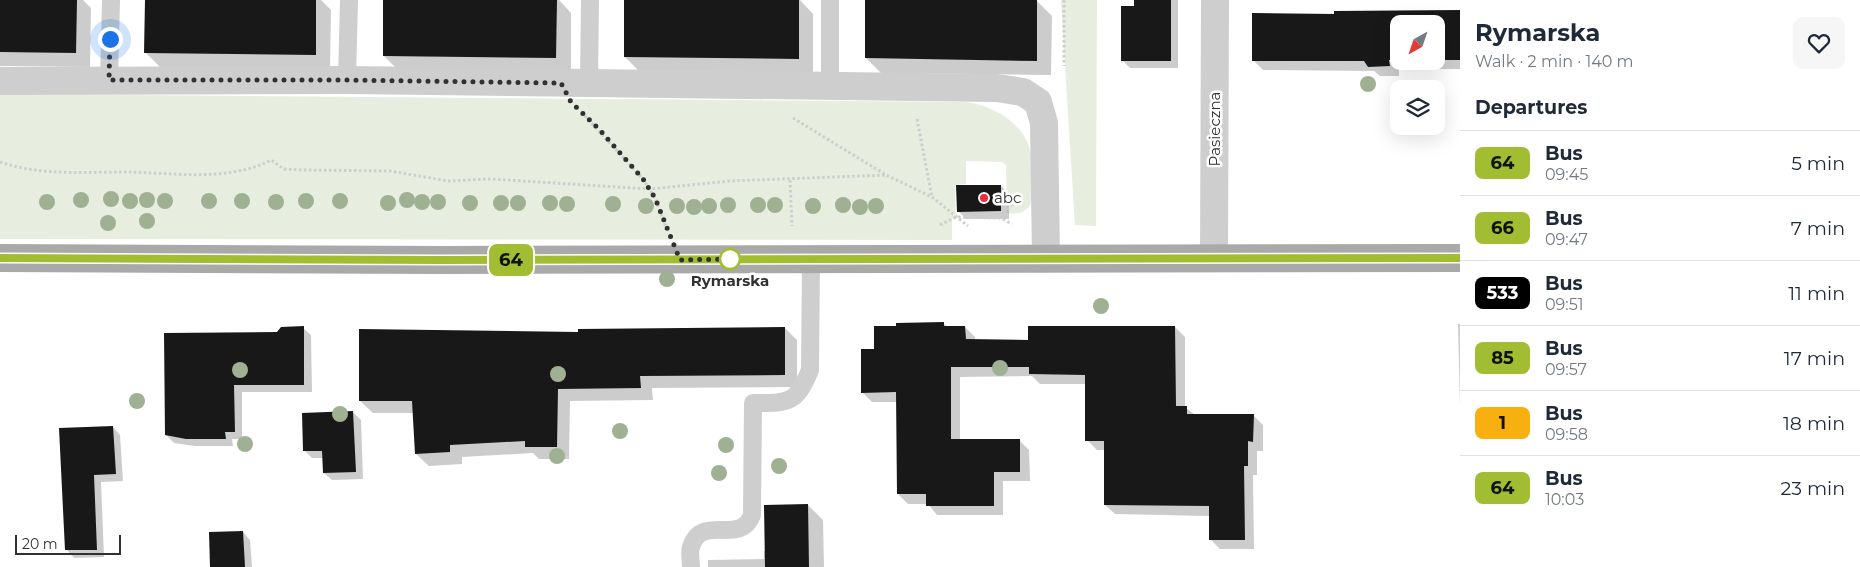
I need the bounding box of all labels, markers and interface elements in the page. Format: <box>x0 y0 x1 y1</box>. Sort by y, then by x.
north arrow <box>1390 15 1445 70</box>
map controls <box>1390 15 1445 135</box>
button: heart <box>1793 17 1845 69</box>
text: Rymarska <box>1475 18 1600 47</box>
your location <box>98 27 123 52</box>
text: Walk · 2 min · 140 m <box>1475 52 1634 71</box>
button: layers <box>1390 80 1445 135</box>
street label: Pasieczna <box>1205 92 1224 166</box>
text: Departures <box>1475 96 1587 119</box>
text: Bus <box>1545 142 1583 165</box>
text: 64 <box>1491 152 1514 174</box>
text: 5 min <box>1791 152 1845 175</box>
text: 09:45 <box>1545 165 1588 184</box>
place label: abc <box>994 188 1021 207</box>
marker: abc <box>978 192 990 204</box>
text: Bus <box>1545 207 1583 230</box>
text: 66 <box>1491 217 1514 239</box>
text: 7 min <box>1791 217 1845 240</box>
text: 09:47 <box>1545 230 1588 249</box>
line badge: 64 <box>488 244 534 276</box>
marker: Rymarska <box>719 248 741 270</box>
text: 64 <box>499 249 523 271</box>
place label: Rymarska <box>691 271 769 290</box>
text: Bus <box>1545 272 1583 295</box>
text: 533 <box>1487 282 1518 304</box>
text: 11 min <box>1788 282 1845 305</box>
text: 09:51 <box>1545 295 1584 314</box>
text: Bus <box>1545 337 1583 360</box>
text: 85 <box>1491 347 1514 369</box>
text: 17 min <box>1784 347 1845 370</box>
text: 09:57 <box>1545 360 1587 379</box>
text: Bus <box>1545 402 1583 425</box>
text: 1 <box>1499 412 1506 434</box>
text: 18 min <box>1783 412 1845 435</box>
text: 09:58 <box>1545 425 1588 444</box>
text: Bus <box>1545 467 1583 490</box>
text: 64 <box>1491 477 1514 499</box>
text: 23 min <box>1780 477 1845 500</box>
text: 10:03 <box>1545 490 1584 509</box>
scale bar <box>15 532 121 555</box>
text: 20 m <box>22 535 58 553</box>

